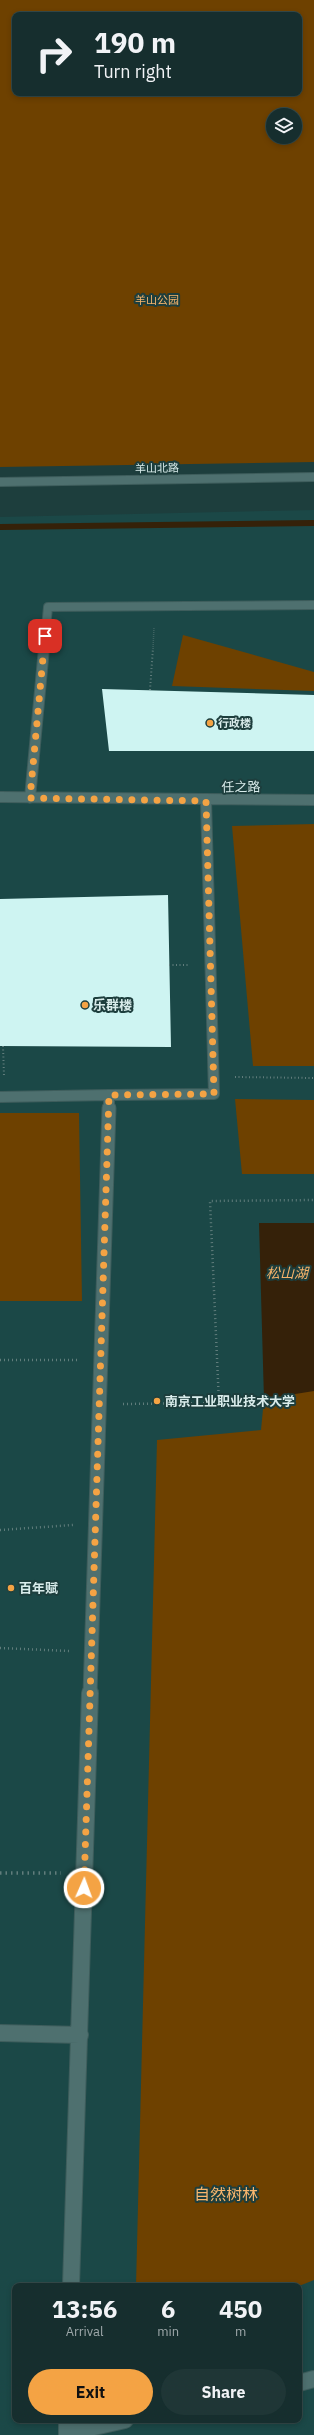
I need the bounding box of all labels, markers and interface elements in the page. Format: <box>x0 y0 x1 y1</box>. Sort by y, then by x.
text: 190 m <box>94 24 176 61</box>
icon: right <box>28 28 80 80</box>
text: Turn right <box>94 60 172 83</box>
map controls <box>266 108 302 144</box>
button: layers <box>266 108 302 144</box>
park label: 羊山公园 <box>135 293 179 307</box>
street label: 羊山北路 <box>135 461 179 475</box>
pin <box>28 619 62 653</box>
icon: arrive <box>34 625 56 647</box>
place label: 行政楼 <box>218 716 251 730</box>
marker: 行政楼 <box>205 718 215 728</box>
street label: 任之路 <box>221 778 261 796</box>
place label: 乐群楼 <box>93 997 132 1014</box>
marker: 乐群楼 <box>80 1000 90 1010</box>
water label: 松山湖 <box>266 1264 310 1282</box>
place label: 南京工业职业技术大学 <box>165 1393 295 1410</box>
marker: 南京工业职业技术大学 <box>152 1396 162 1406</box>
place label: 百年赋 <box>19 1580 58 1597</box>
marker: 百年赋 <box>6 1583 16 1593</box>
position arrow <box>63 1867 105 1909</box>
park label: 自然树林 <box>194 2184 258 2204</box>
text: 13:56 <box>52 2293 117 2325</box>
text: 6 <box>161 2293 175 2325</box>
text: 450 <box>219 2293 262 2325</box>
text: Arrival <box>66 2323 104 2340</box>
text: min <box>157 2323 179 2340</box>
text: m <box>235 2323 246 2340</box>
button: Exit <box>28 2369 153 2415</box>
button: Share <box>161 2369 286 2415</box>

